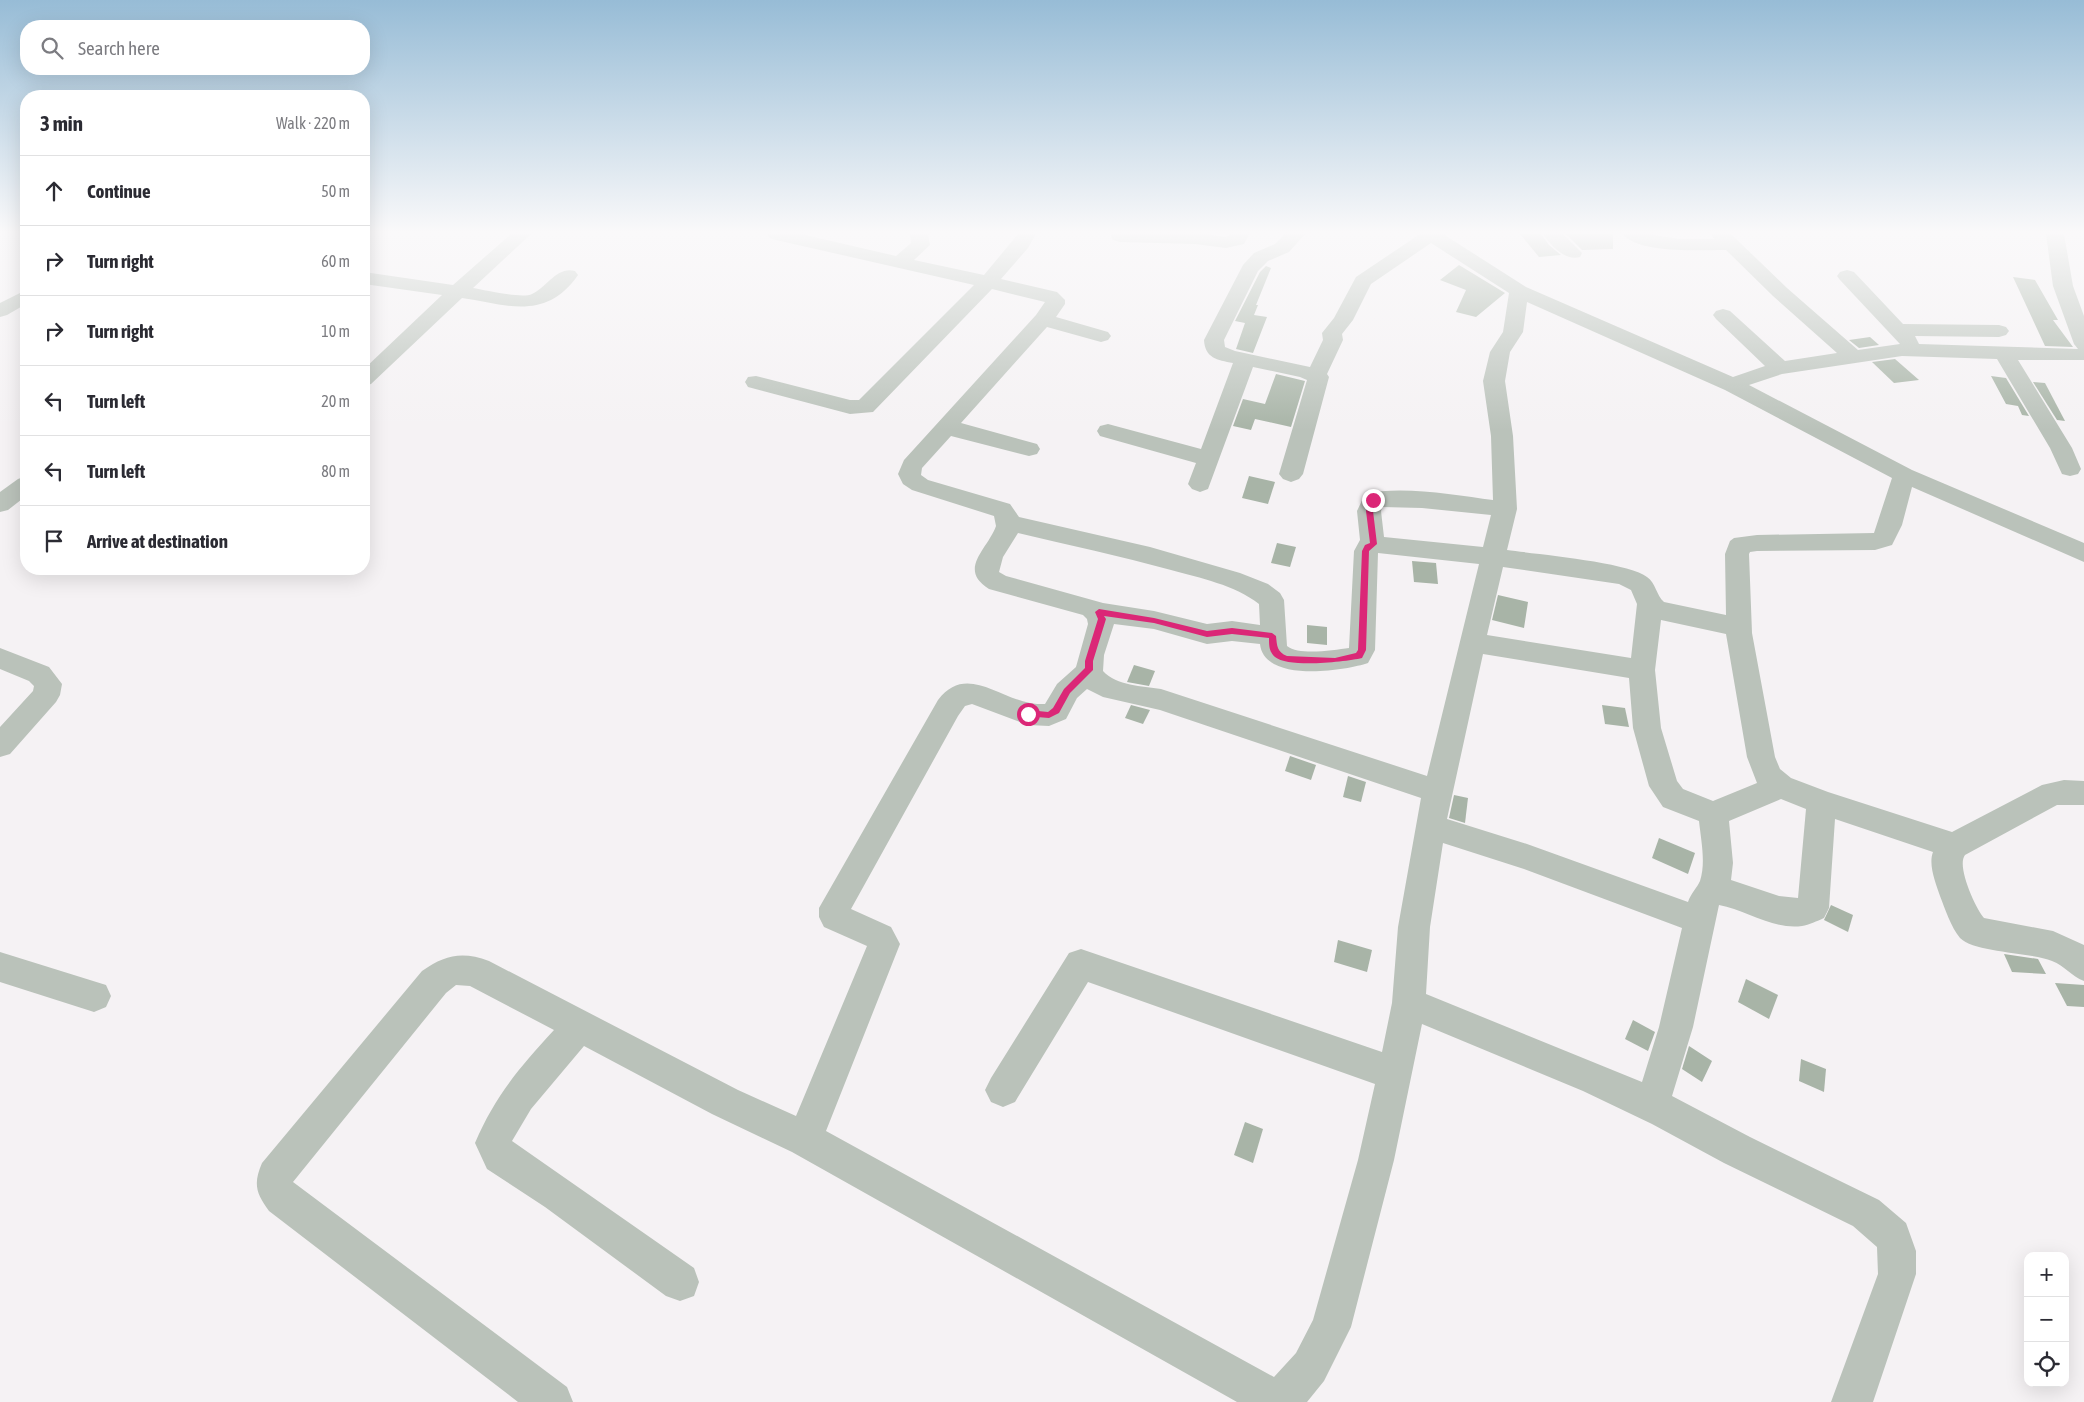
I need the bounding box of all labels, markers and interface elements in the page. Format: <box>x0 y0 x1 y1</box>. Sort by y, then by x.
search box <box>20 20 370 75</box>
icon: search <box>38 34 66 62</box>
text: Search here <box>78 37 160 59</box>
text: 3 min <box>40 111 83 135</box>
text: Walk · 220 m <box>276 114 350 132</box>
icon: ahead <box>40 177 68 205</box>
text: Continue <box>87 180 151 202</box>
text: 50 m <box>321 182 350 200</box>
icon: right <box>40 247 68 275</box>
text: Turn right <box>87 250 154 272</box>
text: 60 m <box>321 252 350 270</box>
icon: right <box>40 317 68 345</box>
text: Turn right <box>87 320 154 342</box>
text: 10 m <box>321 322 350 340</box>
icon: left <box>40 387 68 415</box>
text: Turn left <box>87 390 145 412</box>
text: 20 m <box>321 392 350 410</box>
icon: left <box>40 457 68 485</box>
text: Turn left <box>87 460 145 482</box>
text: 80 m <box>321 462 350 480</box>
route end <box>1362 489 1385 512</box>
icon: arrive <box>40 527 68 555</box>
text: Arrive at destination <box>87 530 228 552</box>
route start <box>1017 703 1040 726</box>
map controls <box>2024 1252 2069 1387</box>
button: + <box>2024 1252 2069 1297</box>
button: − <box>2024 1297 2069 1342</box>
button: locate <box>2024 1342 2069 1387</box>

